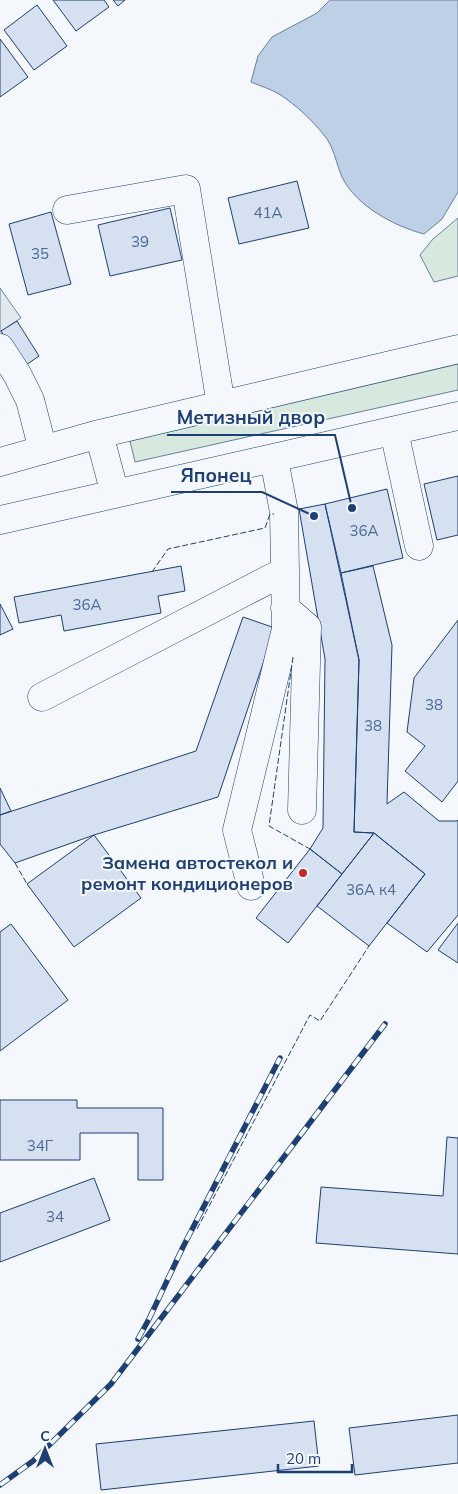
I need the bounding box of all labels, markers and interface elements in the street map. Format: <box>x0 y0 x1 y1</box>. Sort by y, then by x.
house number: 41А <box>253 203 283 222</box>
house number: 39 <box>131 232 149 251</box>
house number: 35 <box>31 244 49 263</box>
callout: Метизный двор <box>167 401 335 435</box>
text: Метизный двор <box>177 405 325 429</box>
callout: Японец <box>171 458 262 492</box>
text: Японец <box>180 463 252 487</box>
house number: 36А <box>349 521 379 540</box>
house number: 36А <box>72 595 102 614</box>
house number: 38 <box>425 695 443 714</box>
house number: 38 <box>364 716 382 735</box>
place label: Замена автостекол и ремонт кондиционеров <box>81 851 293 895</box>
marker: Замена автостекол и ремонт кондиционеров <box>297 867 309 879</box>
house number: 36А к4 <box>346 880 396 899</box>
house number: 34Г <box>27 1136 54 1155</box>
house number: 34 <box>46 1207 64 1226</box>
north arrow <box>20 1424 70 1474</box>
text: С <box>40 1427 50 1445</box>
scale bar <box>278 1442 352 1474</box>
text: 20 m <box>286 1449 321 1468</box>

